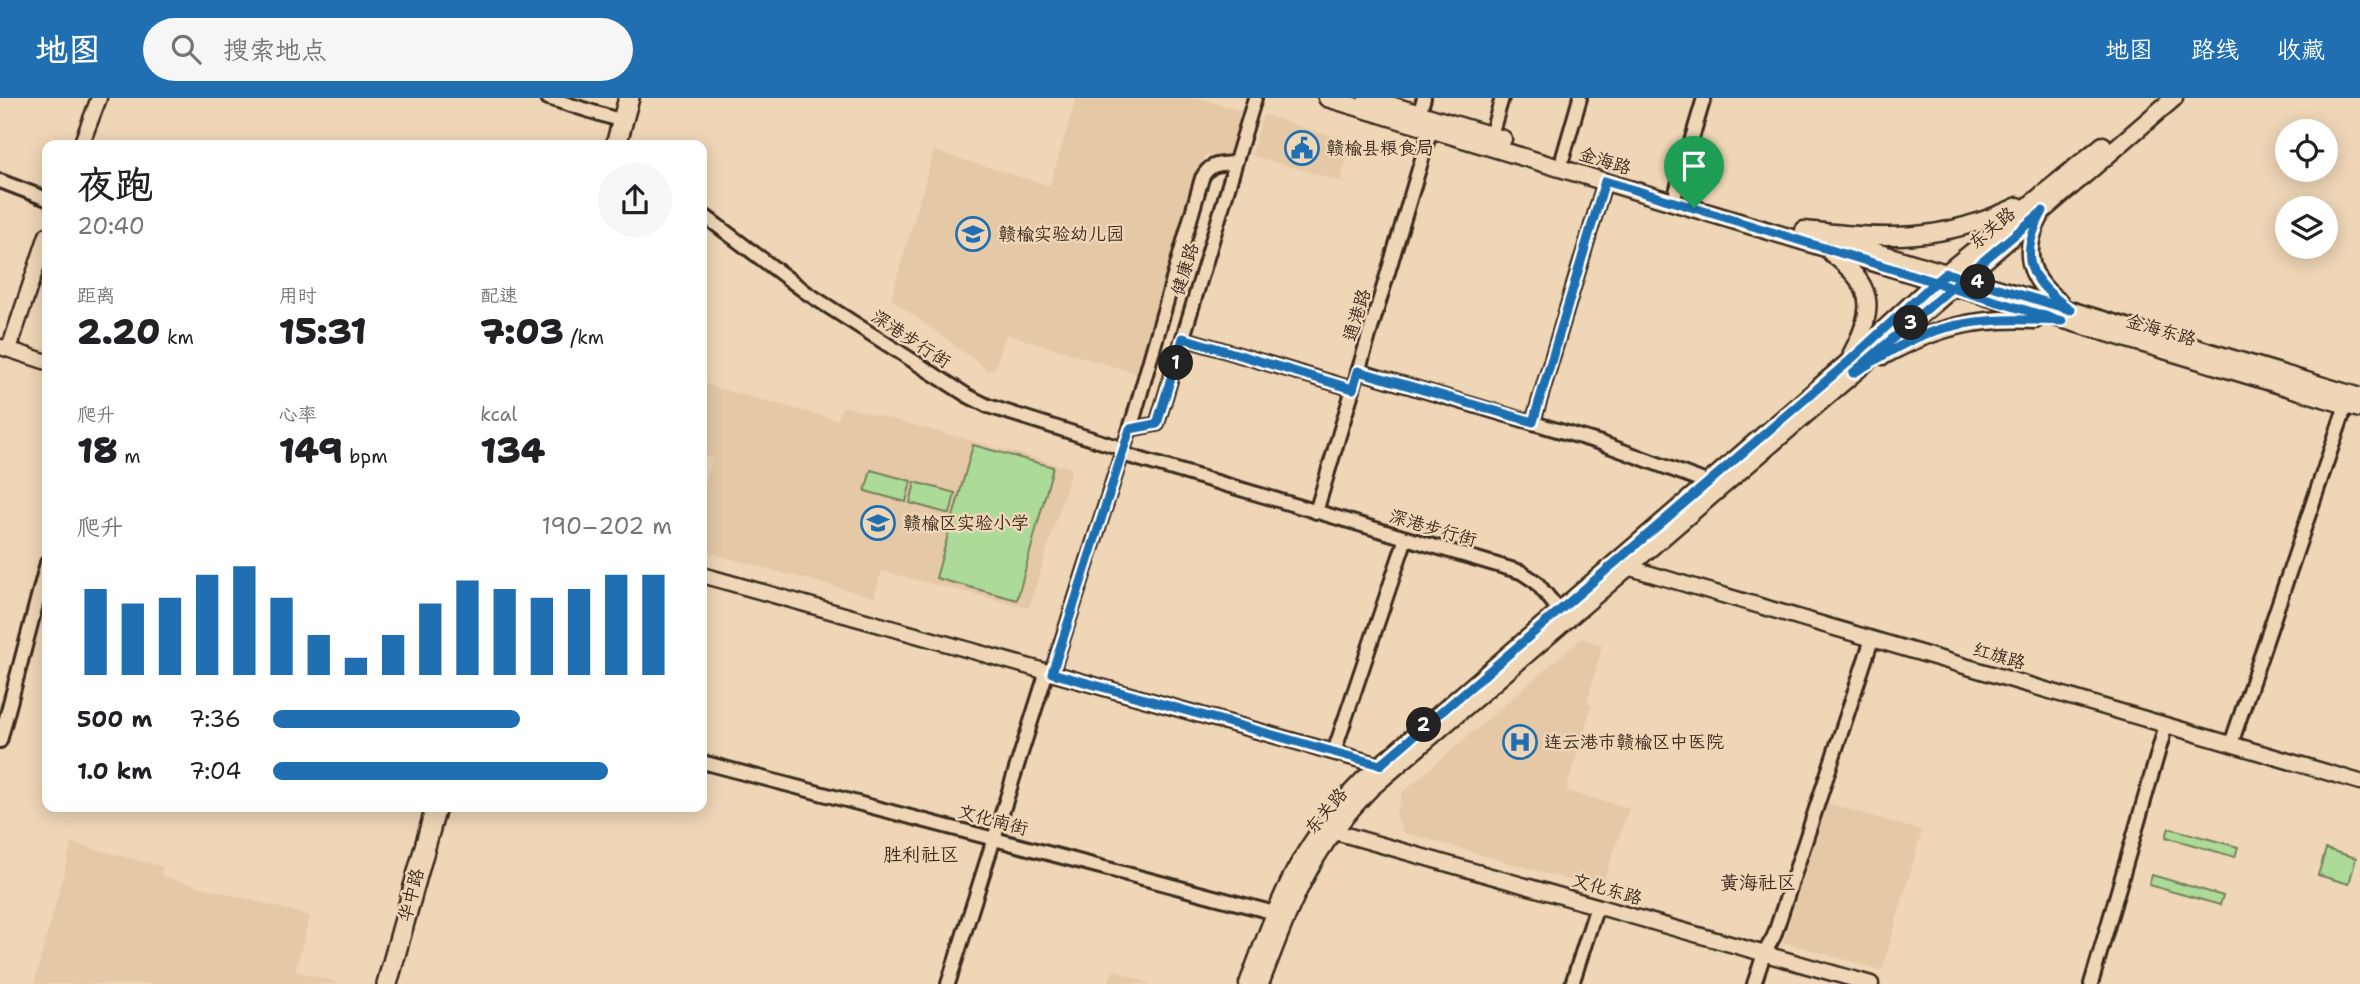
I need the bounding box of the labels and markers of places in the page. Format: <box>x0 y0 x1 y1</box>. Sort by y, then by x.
public building icon: 赣榆县粮食局 <box>1283 129 1321 167</box>
place label: 赣榆县粮食局 <box>1326 136 1434 160</box>
pin <box>1664 136 1724 208</box>
school or university icon: 赣榆实验幼儿园 <box>954 215 992 253</box>
place label: 赣榆实验幼儿园 <box>998 222 1124 246</box>
pin: 4 <box>1960 264 1996 300</box>
pin: 3 <box>1894 306 1928 341</box>
pin: 1 <box>1158 345 1194 380</box>
school or university icon: 赣榆区实验小学 <box>859 504 897 542</box>
place label: 赣榆区实验小学 <box>903 511 1029 535</box>
pin: 2 <box>1406 708 1442 742</box>
hospital icon: 连云港市赣榆区中医院 <box>1501 723 1539 761</box>
place label: 连云港市赣榆区中医院 <box>1544 730 1724 754</box>

